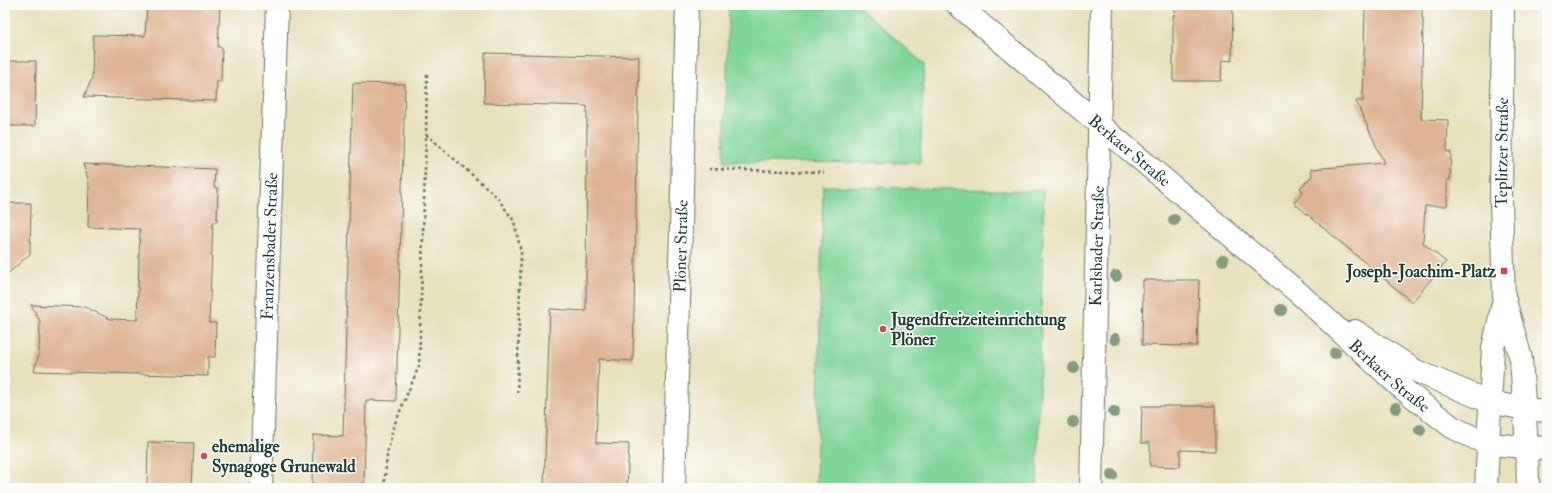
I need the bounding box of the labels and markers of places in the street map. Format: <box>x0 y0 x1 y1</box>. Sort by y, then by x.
place label: Joseph-Joachim-Platz <box>1345 261 1497 283</box>
marker: Joseph-Joachim-Platz <box>1499 266 1509 276</box>
place label: Jugendfreizeiteinrichtung Plöner <box>890 309 1066 350</box>
marker: Jugendfreizeiteinrichtung Plöner <box>878 324 888 334</box>
place label: ehemalige Synagoge Grunewald <box>212 436 356 478</box>
marker: ehemalige Synagoge Grunewald <box>199 451 209 461</box>

